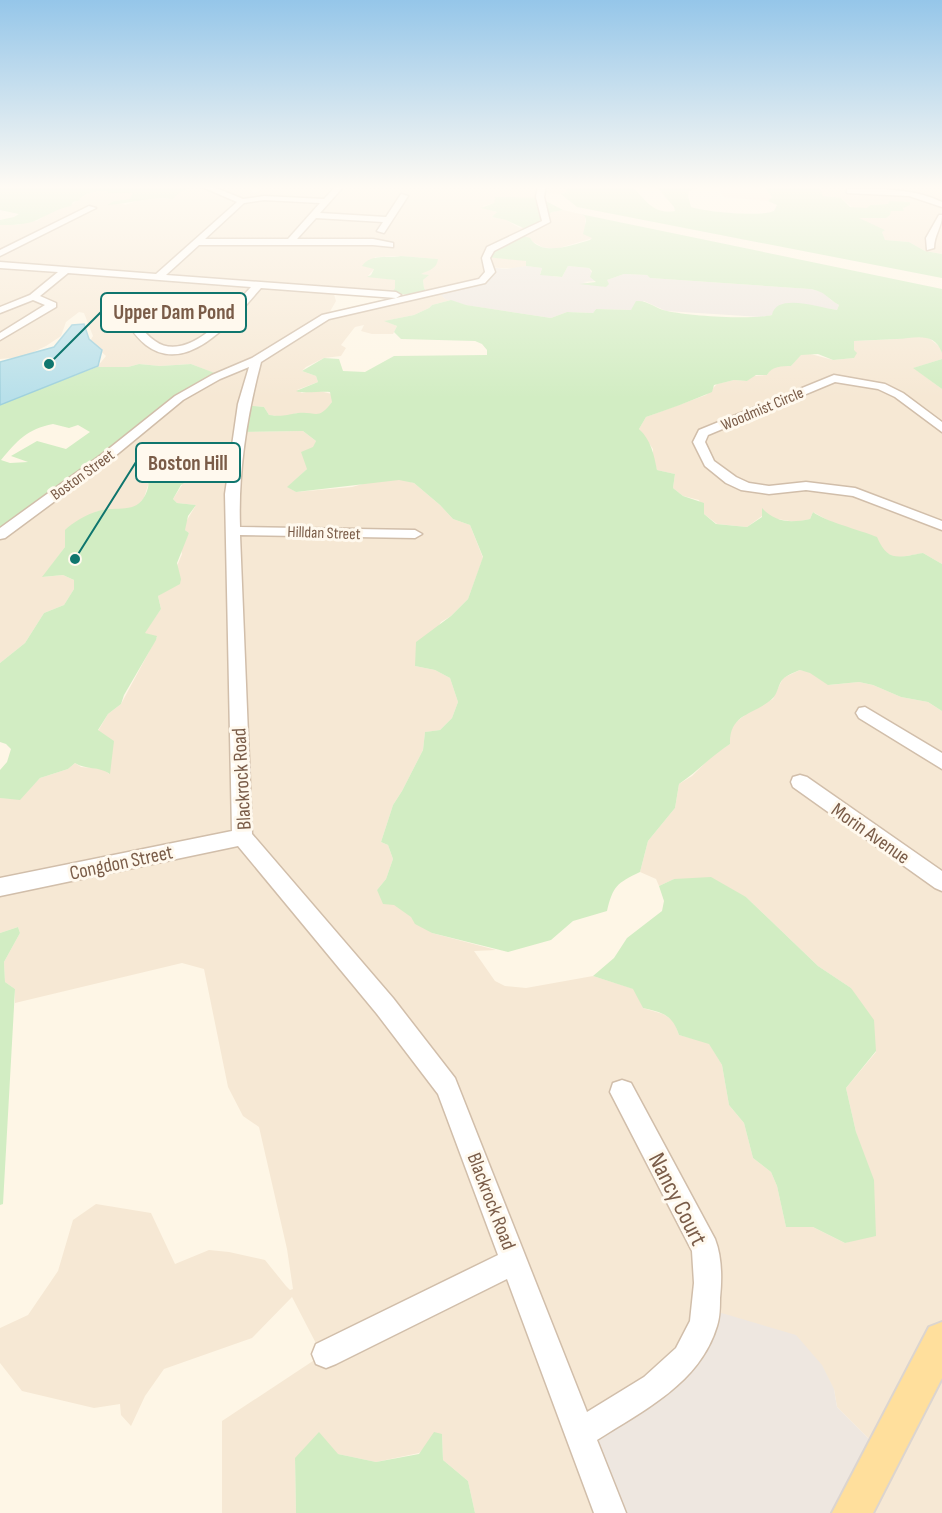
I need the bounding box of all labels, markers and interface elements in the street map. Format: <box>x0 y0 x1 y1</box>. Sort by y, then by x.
callout: Upper Dam Pond <box>101 293 246 332</box>
text: Upper Dam Pond <box>113 300 235 325</box>
street label: Woodmist Circle <box>719 384 807 435</box>
callout: Boston Hill <box>136 443 240 482</box>
street label: Boston Street <box>47 446 119 505</box>
text: Boston Hill <box>148 451 228 476</box>
street label: Hilldan Street <box>287 523 361 544</box>
street label: Blackrock Road <box>227 727 257 830</box>
street label: Morin Avenue <box>827 798 914 870</box>
street label: Congdon Street <box>67 840 175 886</box>
street label: Nancy Court <box>642 1148 713 1250</box>
street label: Blackrock Road <box>462 1150 521 1253</box>

